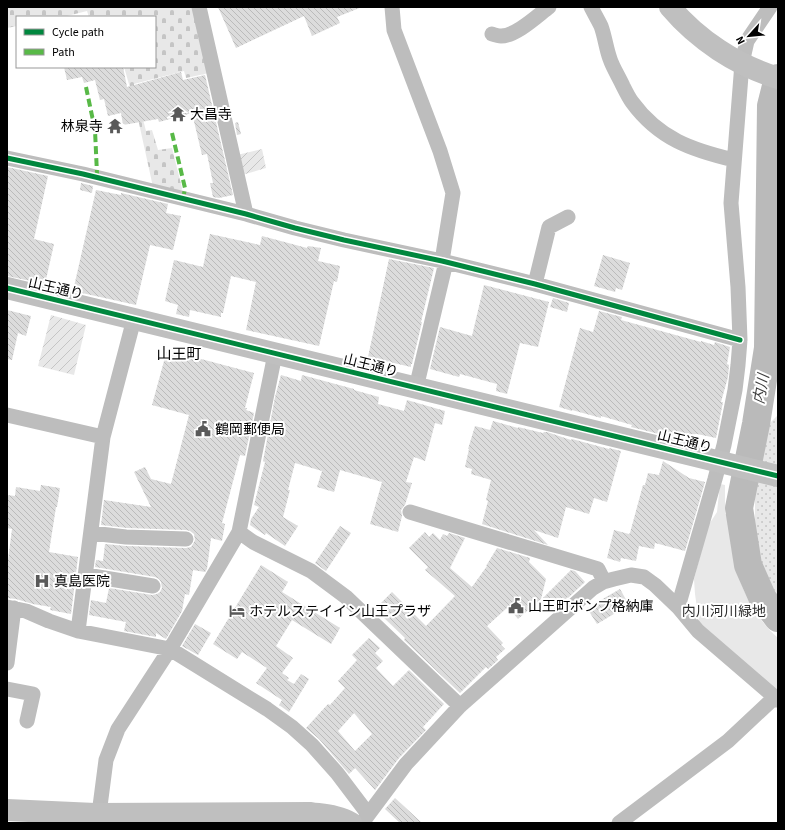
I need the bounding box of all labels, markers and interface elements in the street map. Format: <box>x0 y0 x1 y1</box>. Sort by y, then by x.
legend <box>16 16 156 68</box>
north arrow <box>729 16 769 56</box>
text: Cycle path <box>52 24 104 41</box>
text: N <box>732 34 749 47</box>
text: Path <box>52 44 75 61</box>
temple icon: 大昌寺 <box>169 105 187 123</box>
place label: 大昌寺 <box>190 105 232 125</box>
place label: 林泉寺 <box>61 117 103 137</box>
temple icon: 林泉寺 <box>106 117 124 135</box>
street label: 山王通り <box>26 273 85 305</box>
district label: 山王町 <box>156 344 202 365</box>
street label: 山王通り <box>341 349 400 382</box>
water label: 内川 <box>749 371 775 406</box>
public building icon: 鶴岡郵便局 <box>194 420 212 438</box>
place label: 鶴岡郵便局 <box>215 420 285 440</box>
street label: 山王通り <box>655 425 714 458</box>
hospital icon: 真島医院 <box>33 572 51 590</box>
place label: 真島医院 <box>54 572 110 592</box>
public building icon: 山王町ポンプ格納庫 <box>507 597 525 615</box>
place label: 山王町ポンプ格納庫 <box>528 597 654 617</box>
hotel icon: ホテルステイイン山王プラザ <box>228 602 246 620</box>
place label: ホテルステイイン山王プラザ <box>249 602 431 622</box>
park label: 内川河川緑地 <box>682 602 766 622</box>

